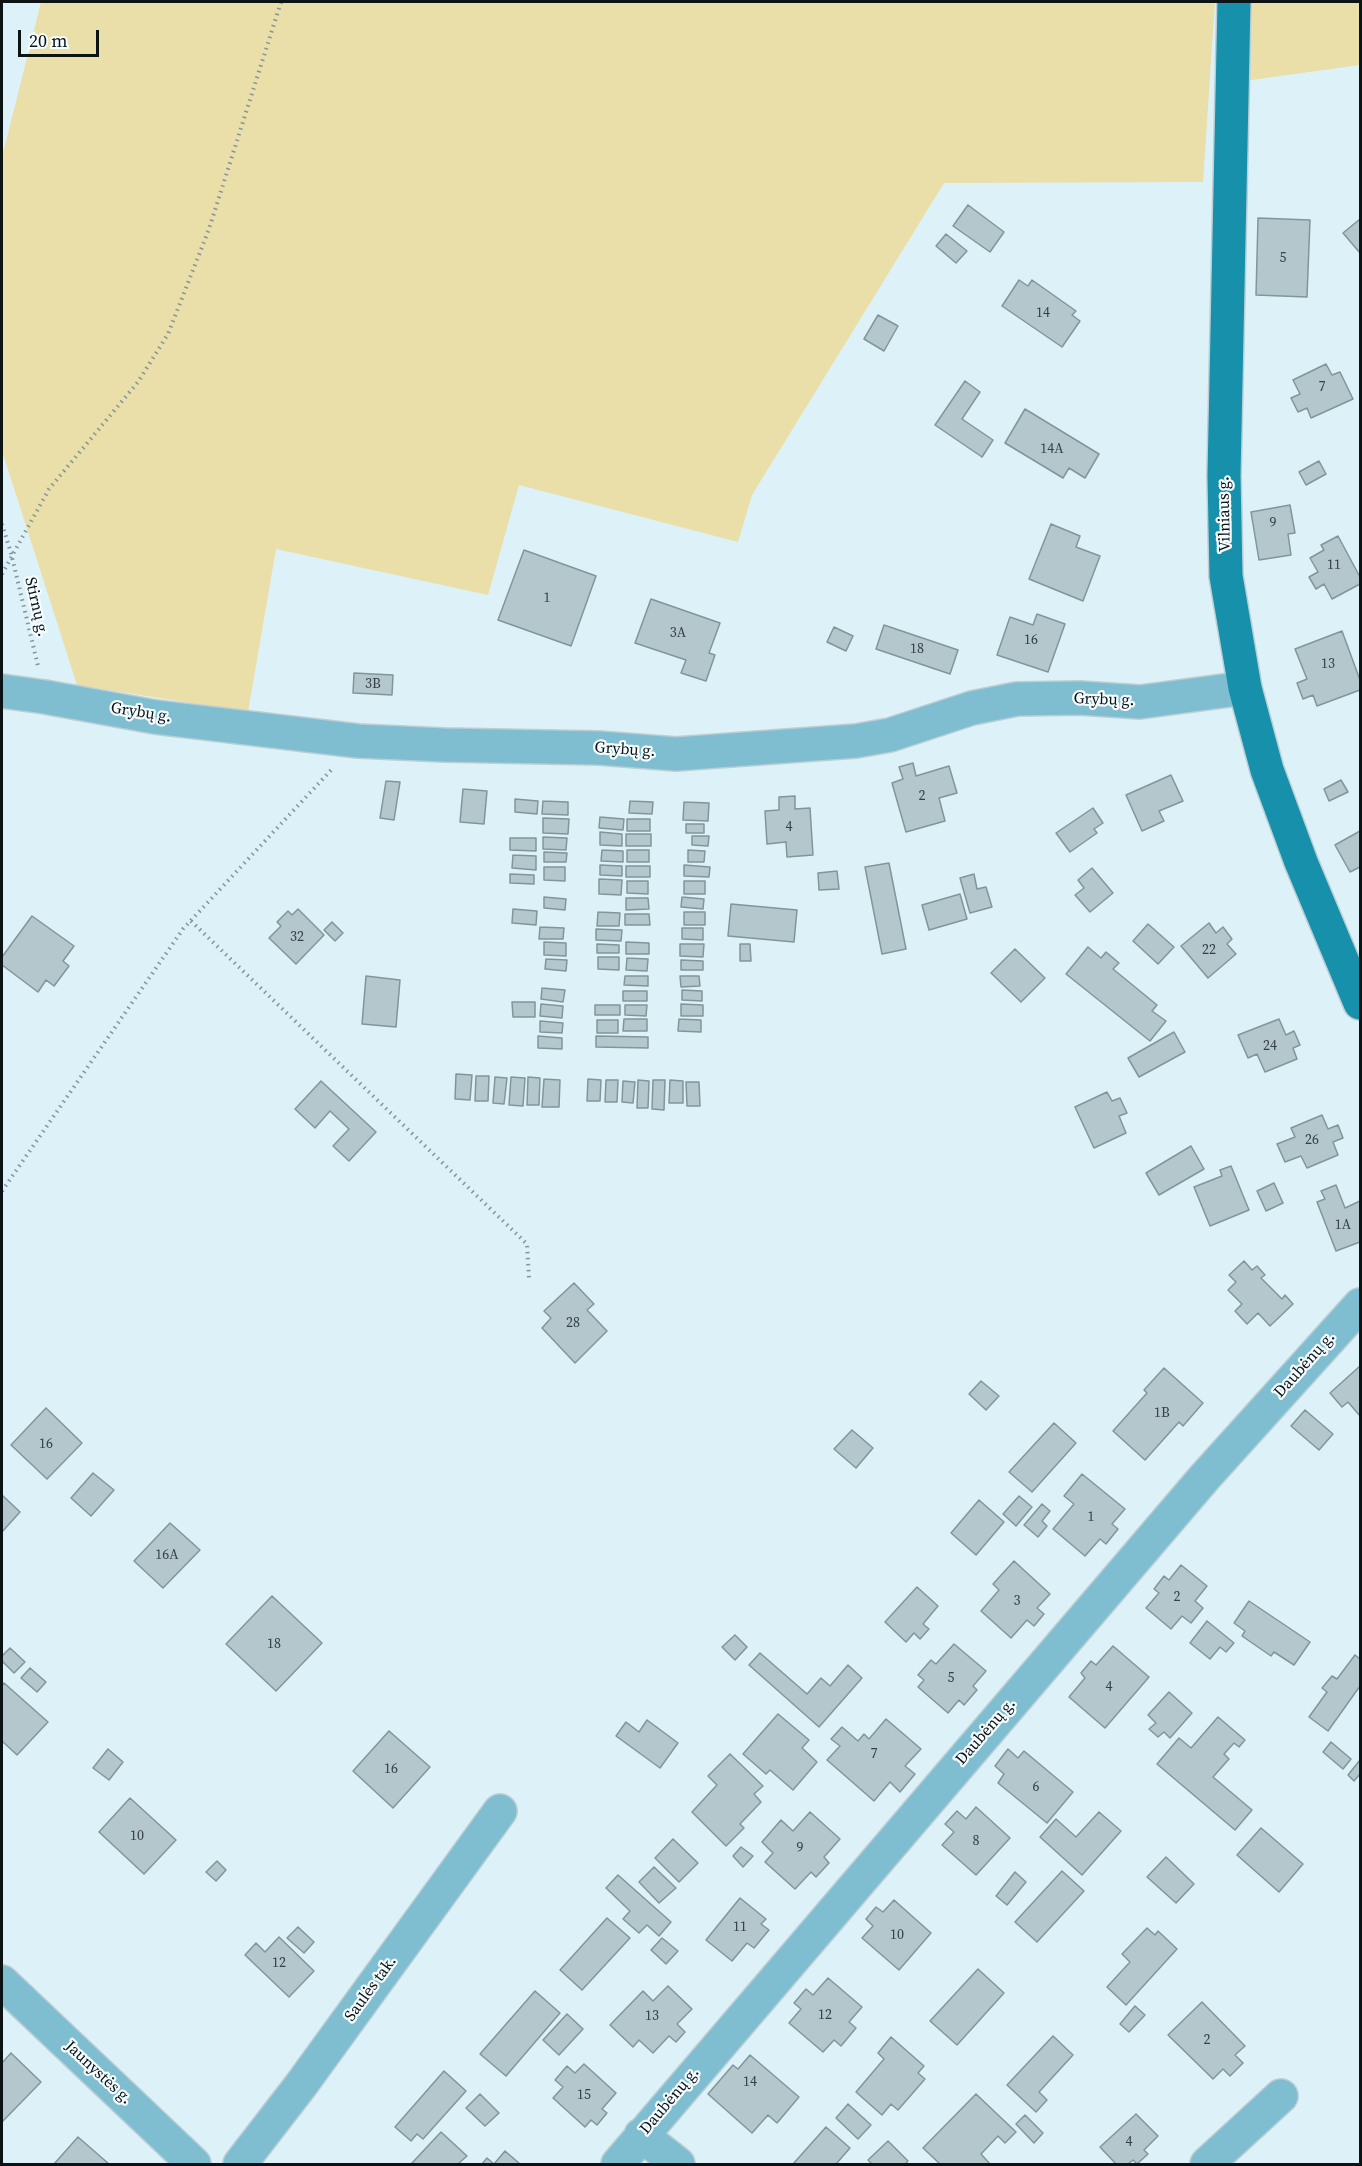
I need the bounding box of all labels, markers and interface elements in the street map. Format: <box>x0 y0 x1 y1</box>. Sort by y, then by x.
scale bar <box>21 18 102 56</box>
text: 20 m <box>29 28 67 53</box>
house number: 5 <box>1280 250 1286 266</box>
house number: 14 <box>1036 305 1050 321</box>
house number: 7 <box>1319 379 1325 395</box>
house number: 14A <box>1040 441 1064 457</box>
street label: Vilniaus g. <box>1215 476 1235 552</box>
house number: 9 <box>1270 515 1276 531</box>
house number: 11 <box>1327 557 1341 573</box>
street label: Stirnų g. <box>20 575 52 639</box>
house number: 1 <box>544 590 550 606</box>
house number: 3A <box>670 625 686 641</box>
house number: 16 <box>1024 632 1038 648</box>
house number: 18 <box>910 641 924 657</box>
house number: 13 <box>1321 656 1335 672</box>
house number: 3B <box>365 676 381 692</box>
street label: Grybų g. <box>1073 689 1135 711</box>
street label: Grybų g. <box>109 699 173 727</box>
street label: Grybų g. <box>594 738 656 762</box>
house number: 2 <box>919 788 925 804</box>
house number: 4 <box>786 819 792 835</box>
house number: 32 <box>290 929 304 945</box>
house number: 22 <box>1202 942 1216 958</box>
house number: 24 <box>1263 1038 1277 1054</box>
house number: 26 <box>1305 1132 1319 1148</box>
house number: 1A <box>1335 1217 1351 1233</box>
house number: 28 <box>566 1315 580 1331</box>
street label: Daubėnų g. <box>1270 1328 1340 1402</box>
house number: 1B <box>1154 1405 1170 1421</box>
house number: 16 <box>39 1436 53 1452</box>
house number: 1 <box>1088 1509 1094 1525</box>
house number: 16A <box>155 1547 179 1563</box>
house number: 2 <box>1174 1589 1180 1605</box>
house number: 3 <box>1014 1593 1020 1609</box>
house number: 18 <box>267 1636 281 1652</box>
house number: 5 <box>948 1670 954 1686</box>
house number: 4 <box>1106 1679 1112 1695</box>
street label: Daubėnų g. <box>952 1695 1020 1769</box>
house number: 7 <box>871 1746 877 1762</box>
house number: 16 <box>384 1761 398 1777</box>
house number: 6 <box>1033 1779 1039 1795</box>
house number: 10 <box>130 1828 144 1844</box>
house number: 8 <box>973 1833 979 1849</box>
house number: 9 <box>797 1840 803 1856</box>
house number: 11 <box>733 1919 747 1935</box>
house number: 10 <box>890 1927 904 1943</box>
street label: Saulės tak. <box>341 1953 401 2025</box>
house number: 12 <box>272 1955 286 1971</box>
house number: 12 <box>818 2007 832 2023</box>
house number: 13 <box>645 2008 659 2024</box>
house number: 2 <box>1204 2032 1210 2048</box>
street label: Jaunystės g. <box>61 2037 135 2109</box>
street label: Daubėnų g. <box>636 2063 704 2139</box>
house number: 14 <box>743 2074 757 2090</box>
house number: 15 <box>577 2087 591 2103</box>
house number: 4 <box>1126 2134 1132 2150</box>

